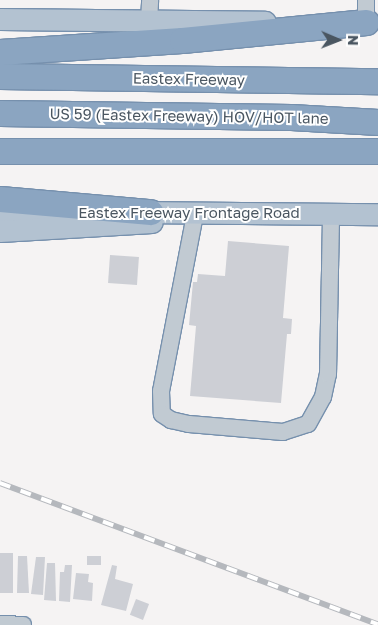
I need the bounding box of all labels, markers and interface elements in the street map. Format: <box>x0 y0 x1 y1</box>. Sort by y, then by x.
north arrow <box>313 15 363 65</box>
text: N <box>345 35 362 46</box>
street label: Eastex Freeway <box>133 69 245 89</box>
street label: US 59 (Eastex Freeway) HOV/HOT lane <box>49 105 329 127</box>
street label: Eastex Freeway Frontage Road <box>78 204 300 222</box>

